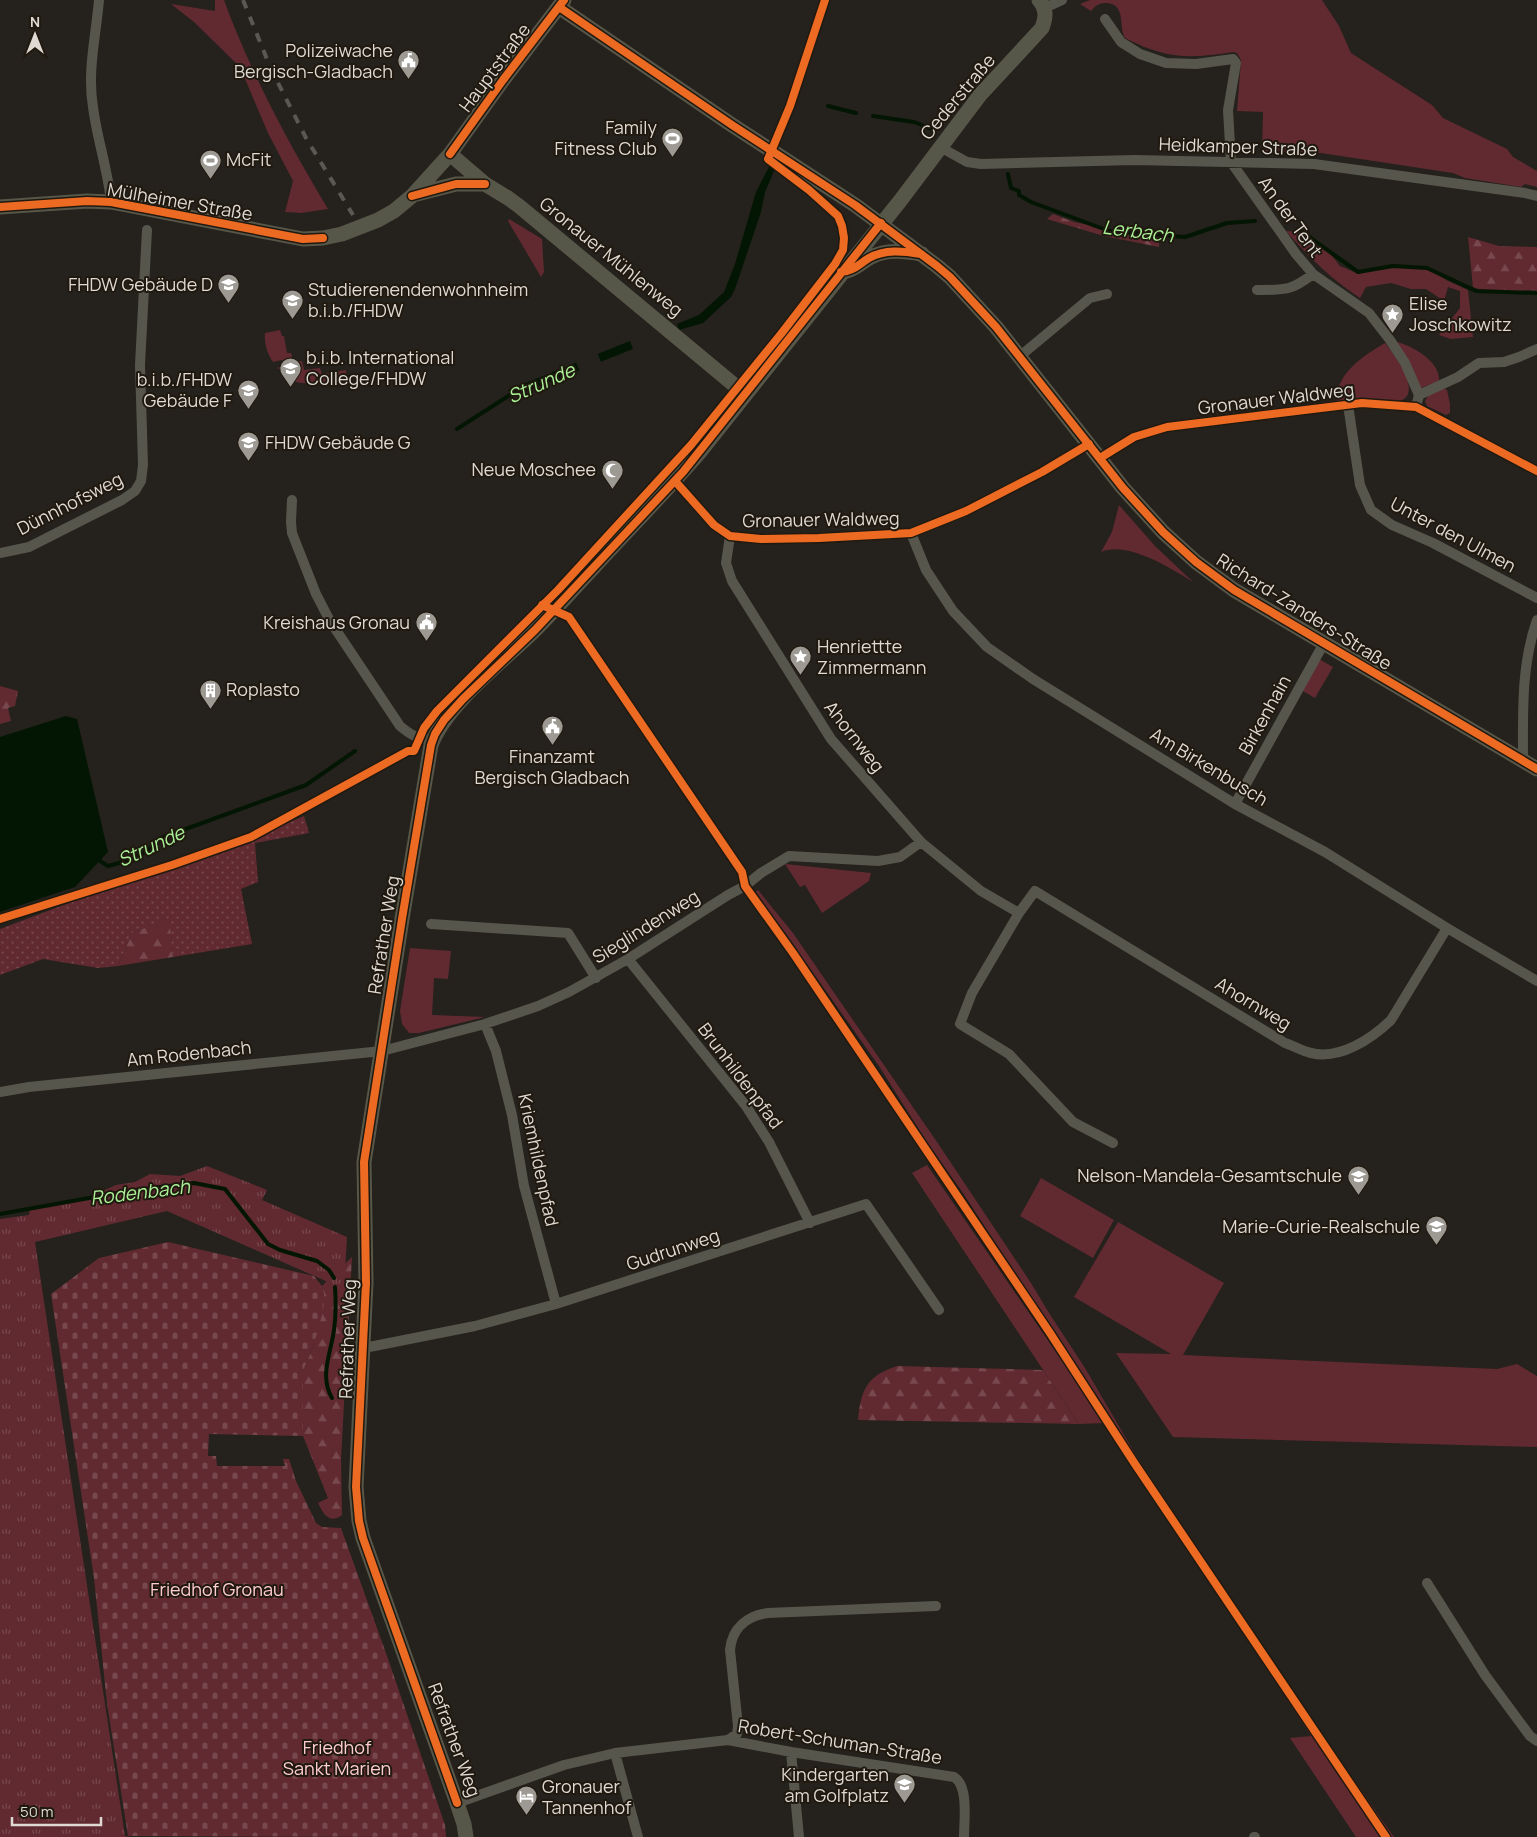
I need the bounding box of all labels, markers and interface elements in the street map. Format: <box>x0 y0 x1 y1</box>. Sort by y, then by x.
north arrow <box>10 10 60 60</box>
text: N <box>30 12 40 31</box>
street label: Hauptstraße <box>453 18 535 117</box>
place label: Polizeiwache Bergisch-Gladbach <box>234 38 393 83</box>
public building icon: Polizeiwache Bergisch-Gladbach <box>397 49 421 80</box>
street label: Cederstraße <box>914 49 1000 144</box>
place label: Family Fitness Club <box>554 115 657 160</box>
sports icon: Family Fitness Club <box>661 126 685 157</box>
street label: Heidkamper Straße <box>1158 131 1318 161</box>
place label: McFit <box>226 147 272 171</box>
sports icon: McFit <box>198 148 222 179</box>
street label: An der Tent <box>1253 171 1328 262</box>
street label: Mülheimer Straße <box>106 176 255 226</box>
street label: Gronauer Mühlenweg <box>535 191 688 322</box>
water label: Lerbach <box>1101 214 1176 248</box>
place label: FHDW Gebäude D <box>68 272 213 296</box>
school or university icon: FHDW Gebäude D <box>217 273 241 304</box>
place label: Studierenendenwohnheim b.i.b./FHDW <box>308 277 528 322</box>
school or university icon: Studierenendenwohnheim b.i.b./FHDW <box>280 288 304 319</box>
place label: Elise Joschkowitz <box>1409 291 1512 336</box>
place icon: Elise Joschkowitz <box>1381 302 1405 333</box>
place label: b.i.b. International College/FHDW <box>306 345 454 390</box>
school or university icon: b.i.b. International College/FHDW <box>278 356 302 387</box>
water label: Strunde <box>503 356 580 409</box>
place label: b.i.b./FHDW Gebäude F <box>137 367 232 412</box>
street label: Gronauer Waldweg <box>1196 377 1355 419</box>
school or university icon: b.i.b./FHDW Gebäude F <box>236 378 260 409</box>
place label: FHDW Gebäude G <box>265 430 411 454</box>
school or university icon: FHDW Gebäude G <box>237 431 261 462</box>
place label: Neue Moschee <box>472 457 596 481</box>
mosque icon: Neue Moschee <box>600 458 624 489</box>
street label: Dünnhofsweg <box>13 466 126 540</box>
street label: Unter den Ulmen <box>1386 491 1520 577</box>
street label: Gronauer Waldweg <box>742 506 900 532</box>
street label: Richard-Zanders-Straße <box>1212 547 1397 675</box>
place label: Kreishaus Gronau <box>263 610 410 634</box>
public building icon: Kreishaus Gronau <box>414 611 438 642</box>
place label: Henriettte Zimmermann <box>817 634 926 679</box>
place icon: Henriettte Zimmermann <box>789 645 813 676</box>
street label: Birkenhain <box>1233 671 1296 758</box>
place label: Roplasto <box>226 677 300 701</box>
building icon: Roplasto <box>198 678 222 709</box>
street label: Ahornweg <box>819 696 890 777</box>
public building icon: Finanzamt Bergisch Gladbach <box>540 715 564 746</box>
street label: Am Birkenbusch <box>1146 722 1273 811</box>
place label: Finanzamt Bergisch Gladbach <box>474 744 630 789</box>
water label: Strunde <box>113 818 190 873</box>
street label: Refrather Weg <box>362 874 404 996</box>
street label: Sieglindenweg <box>587 884 703 969</box>
street label: Ahornweg <box>1211 971 1296 1035</box>
street label: Brunhildenpfad <box>693 1017 789 1133</box>
street label: Am Rodenbach <box>125 1035 252 1071</box>
street label: Kriemhildenpfad <box>513 1091 565 1228</box>
place label: Nelson-Mandela-Gesamtschule <box>1077 1163 1342 1187</box>
school or university icon: Nelson-Mandela-Gesamtschule <box>1346 1164 1370 1195</box>
water label: Rodenbach <box>89 1173 192 1211</box>
place label: Marie-Curie-Realschule <box>1222 1214 1420 1238</box>
school or university icon: Marie-Curie-Realschule <box>1424 1215 1448 1246</box>
street label: Gudrunweg <box>623 1223 722 1275</box>
street label: Refrather Weg <box>333 1279 361 1399</box>
park label: Friedhof Gronau <box>150 1577 284 1601</box>
street label: Refrather Weg <box>423 1679 487 1800</box>
street label: Robert-Schuman-Straße <box>736 1713 944 1769</box>
park label: Friedhof Sankt Marien <box>283 1735 391 1780</box>
place label: Kindergarten am Golfplatz <box>781 1762 889 1807</box>
school or university icon: Kindergarten am Golfplatz <box>893 1773 917 1804</box>
place label: Gronauer Tannenhof <box>542 1774 632 1819</box>
hotel icon: Gronauer Tannenhof <box>514 1785 538 1816</box>
scale bar <box>12 1794 101 1826</box>
text: 50 m <box>20 1801 54 1822</box>

